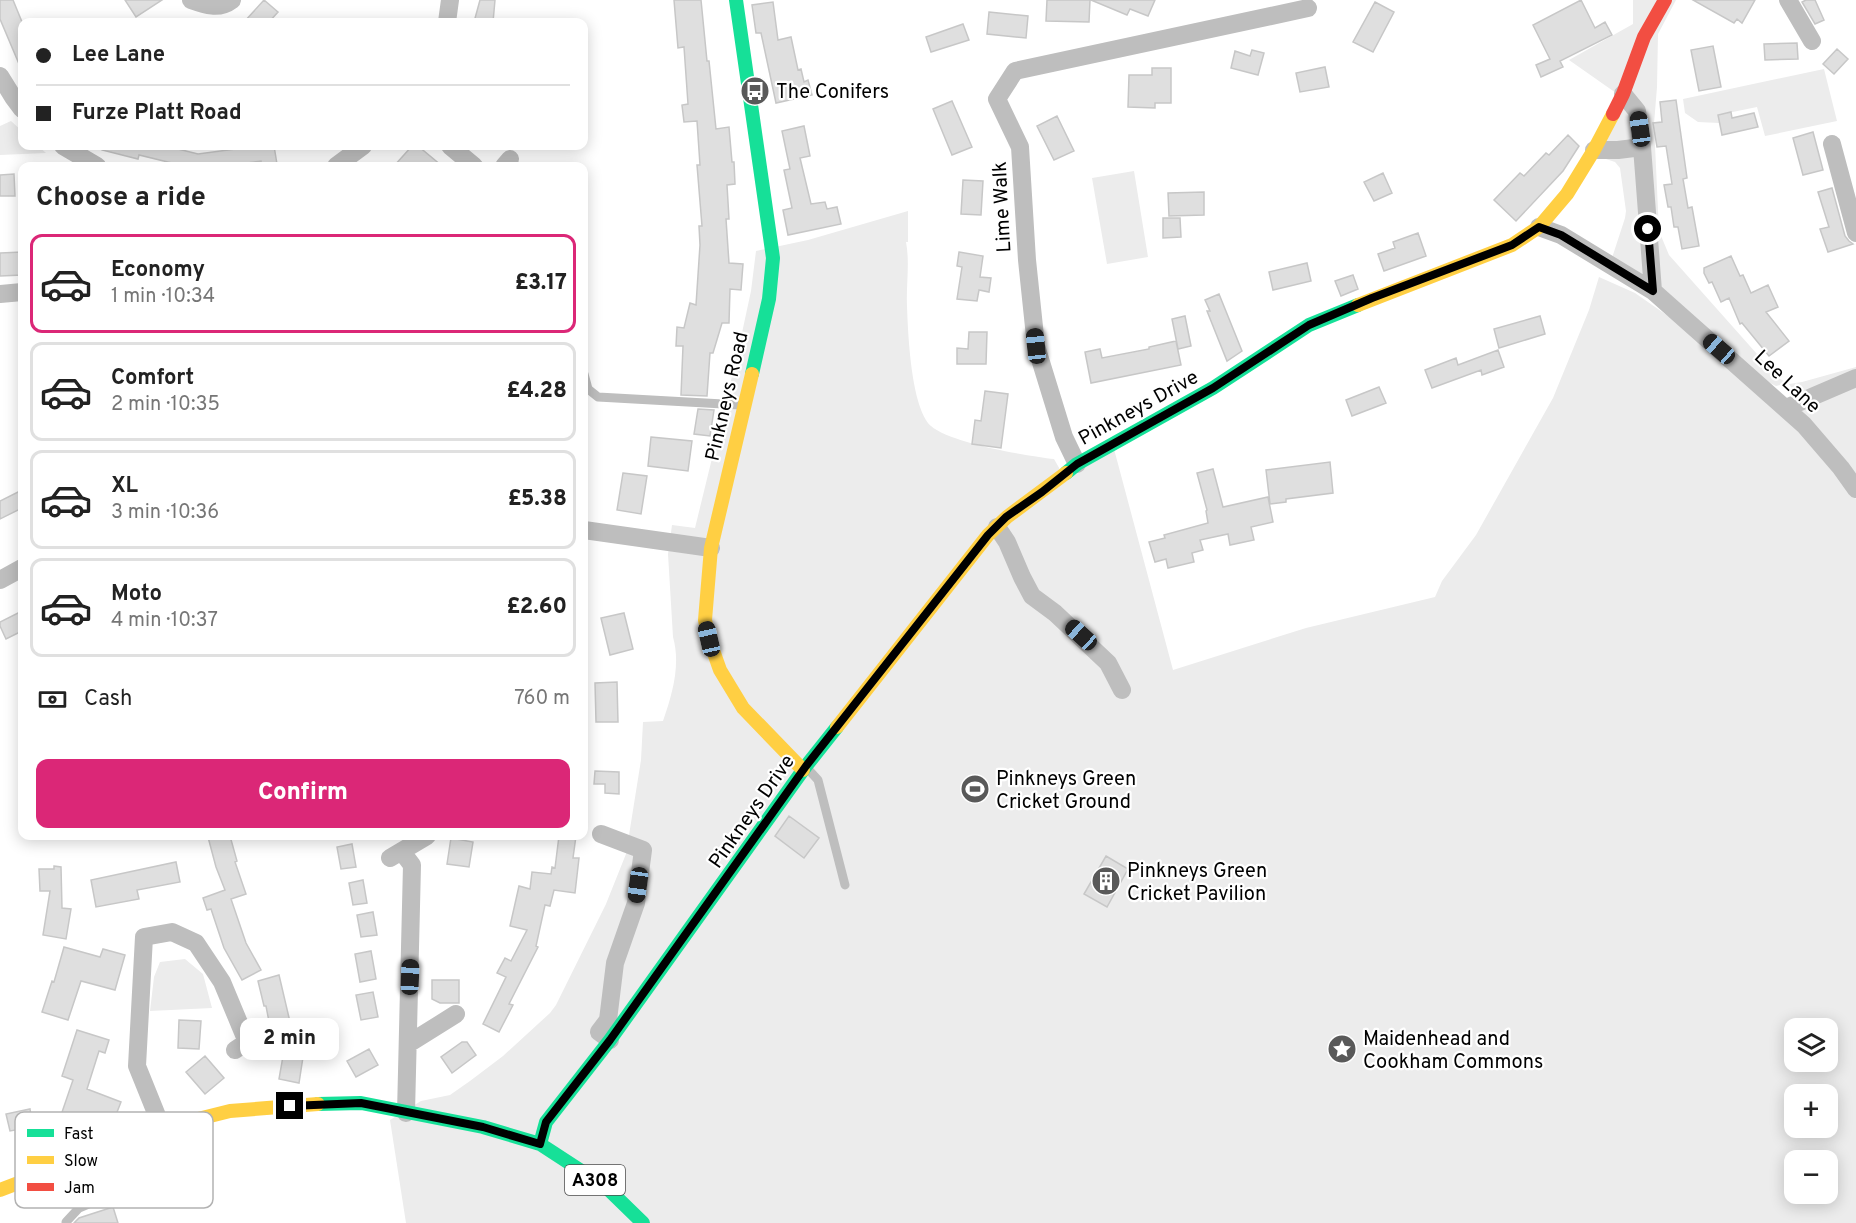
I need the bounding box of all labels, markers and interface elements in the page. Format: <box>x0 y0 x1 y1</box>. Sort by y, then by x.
text: Lee Lane <box>72 42 165 69</box>
bus stop icon: The Conifers <box>739 75 771 107</box>
place label: The Conifers <box>776 80 889 106</box>
text: Furze Platt Road <box>72 100 242 127</box>
car <box>1629 110 1651 148</box>
street label: Lime Walk <box>988 161 1018 253</box>
text: Choose a ride <box>36 181 206 215</box>
route start <box>1634 215 1661 242</box>
icon: car <box>39 257 93 311</box>
text: Economy <box>111 257 205 284</box>
text: £3.17 <box>515 270 567 297</box>
text: 1 min · 10:34 <box>111 284 215 310</box>
car <box>1025 327 1047 365</box>
street label: Pinkneys Road <box>700 329 755 464</box>
car <box>1700 330 1738 368</box>
street label: Lee Lane <box>1748 345 1826 420</box>
icon: car <box>39 365 93 419</box>
text: Comfort <box>111 365 194 392</box>
street label: Pinkneys Drive <box>1074 365 1204 452</box>
text: £4.28 <box>507 378 567 405</box>
text: 2 min · 10:35 <box>111 392 220 418</box>
icon: car <box>39 473 93 527</box>
text: XL <box>111 473 138 500</box>
text: £5.38 <box>508 486 567 513</box>
text: 3 min · 10:36 <box>111 500 219 526</box>
icon: car <box>39 581 93 635</box>
text: Moto <box>111 581 162 608</box>
text: £2.60 <box>507 594 567 621</box>
text: 4 min · 10:37 <box>111 608 218 634</box>
car <box>1062 616 1100 654</box>
car <box>696 619 722 659</box>
icon: cash <box>36 683 69 716</box>
text: Cash <box>84 686 133 713</box>
text: 760 m <box>514 686 570 712</box>
street label: Pinkneys Drive <box>704 750 802 874</box>
button: Confirm <box>36 759 570 828</box>
place label: Pinkneys Green Cricket Ground <box>996 767 1136 816</box>
sports icon: Pinkneys Green Cricket Ground <box>959 773 991 805</box>
place label: Pinkneys Green Cricket Pavilion <box>1127 859 1267 908</box>
building icon: Pinkneys Green Cricket Pavilion <box>1090 865 1122 897</box>
car <box>627 866 649 904</box>
car <box>400 959 420 995</box>
map controls <box>1784 1018 1838 1204</box>
button: layers <box>1784 1018 1838 1072</box>
callout: 2 min <box>240 1019 340 1061</box>
text: 2 min <box>263 1026 316 1052</box>
place label: Maidenhead and Cookham Commons <box>1363 1027 1543 1076</box>
place icon: Maidenhead and Cookham Commons <box>1326 1033 1358 1065</box>
button: + <box>1784 1084 1838 1138</box>
route end <box>276 1092 303 1119</box>
legend <box>15 1112 213 1208</box>
text: Fast <box>64 1125 94 1145</box>
button: − <box>1784 1150 1838 1204</box>
text: Slow <box>64 1152 98 1172</box>
road number: A308 <box>565 1165 625 1195</box>
text: Jam <box>64 1179 95 1199</box>

